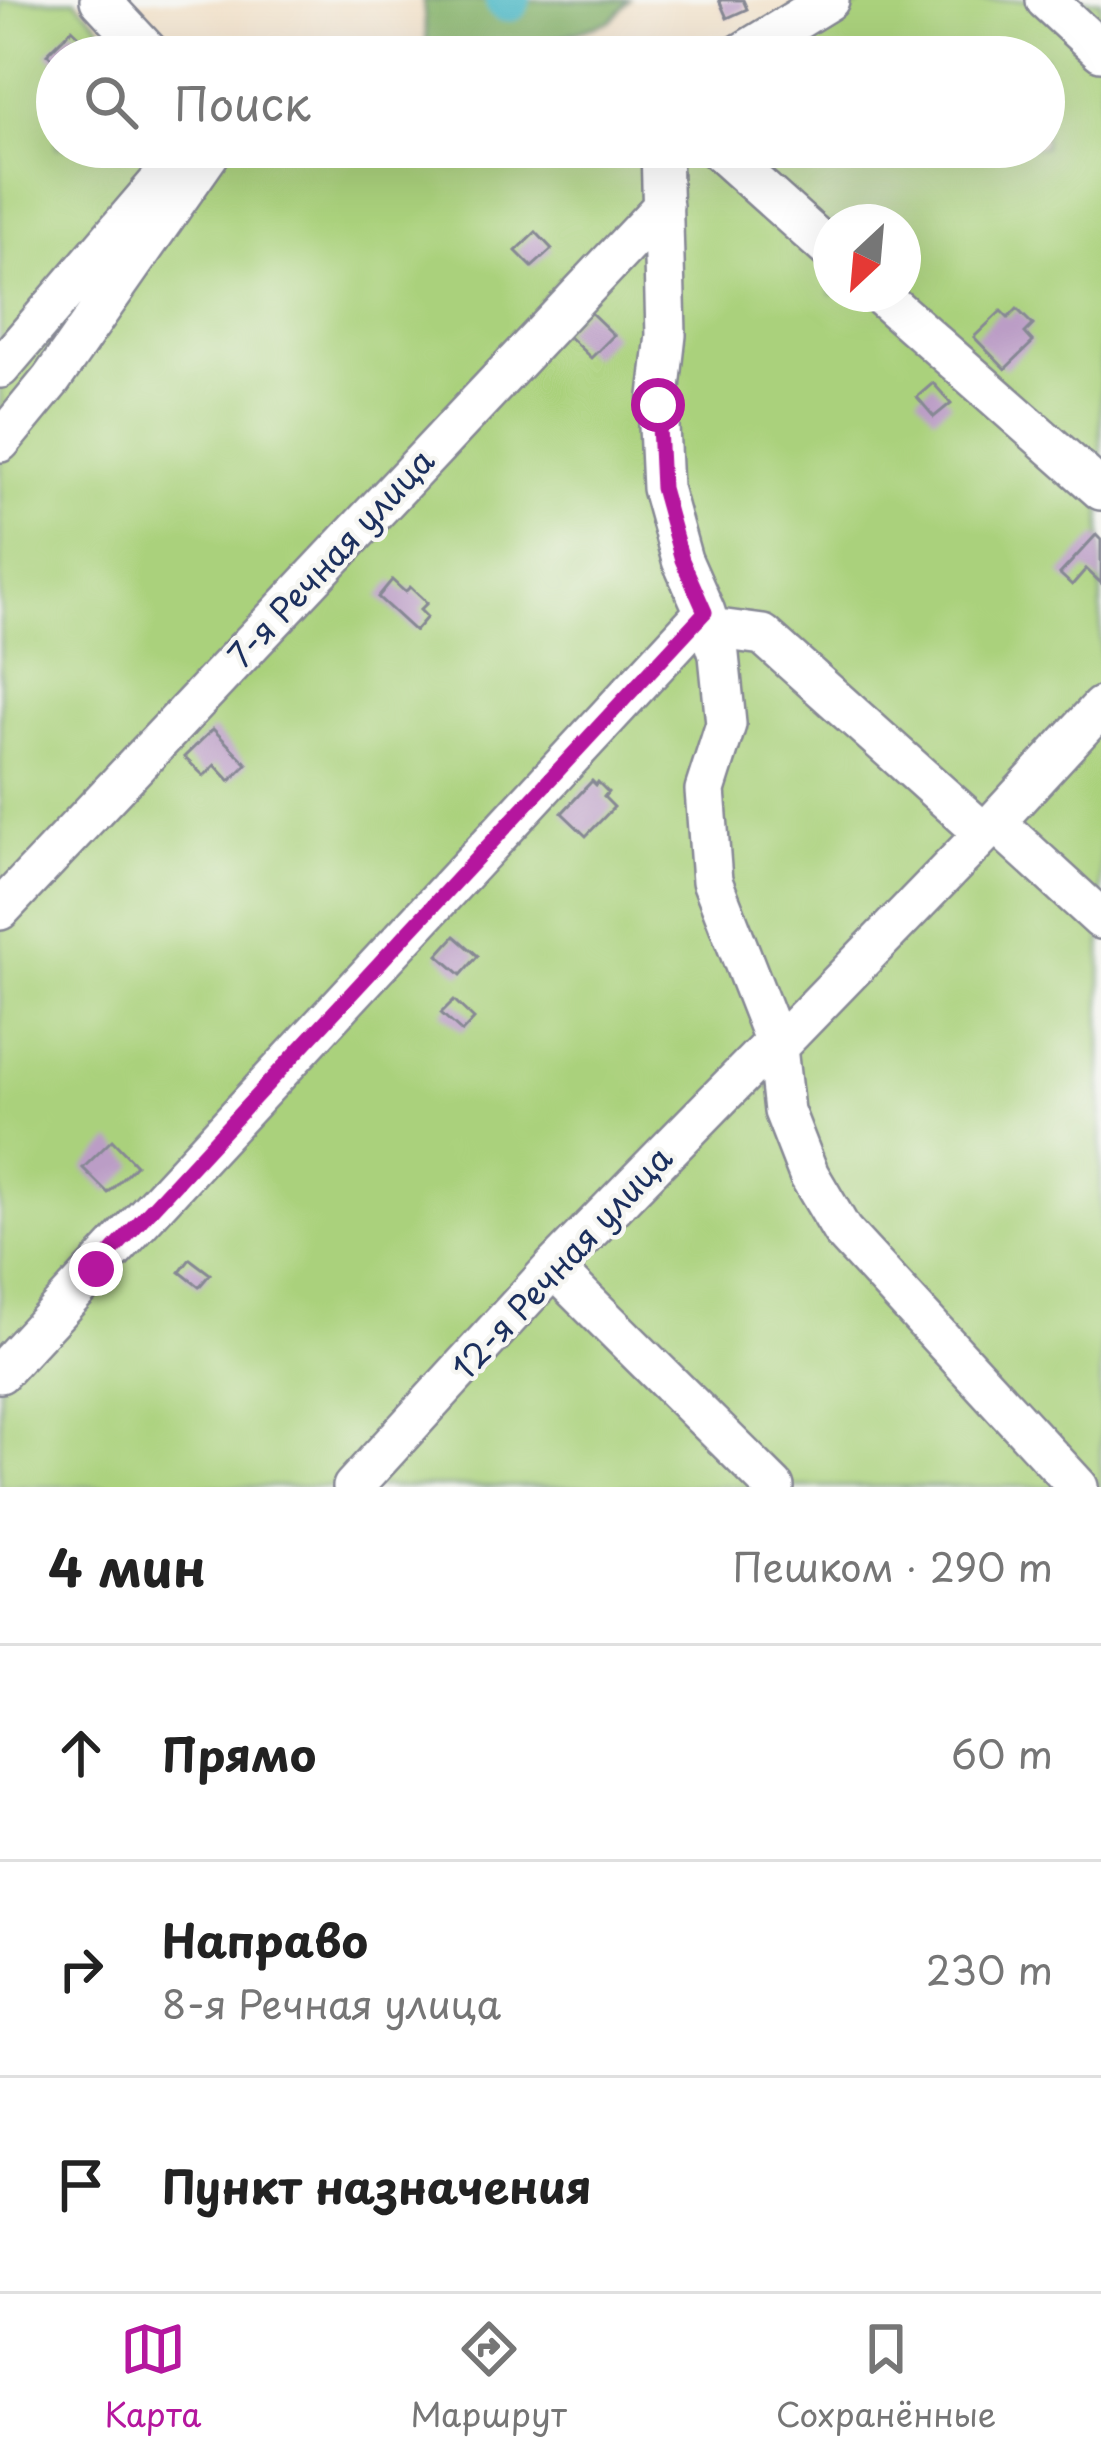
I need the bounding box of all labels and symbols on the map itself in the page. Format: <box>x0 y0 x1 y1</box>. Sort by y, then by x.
north arrow <box>813 204 921 312</box>
route start <box>631 378 685 432</box>
street label: 7-я Речная улица <box>215 436 445 677</box>
street label: 12-я Речная улица <box>439 1133 683 1390</box>
route end <box>69 1242 123 1296</box>

